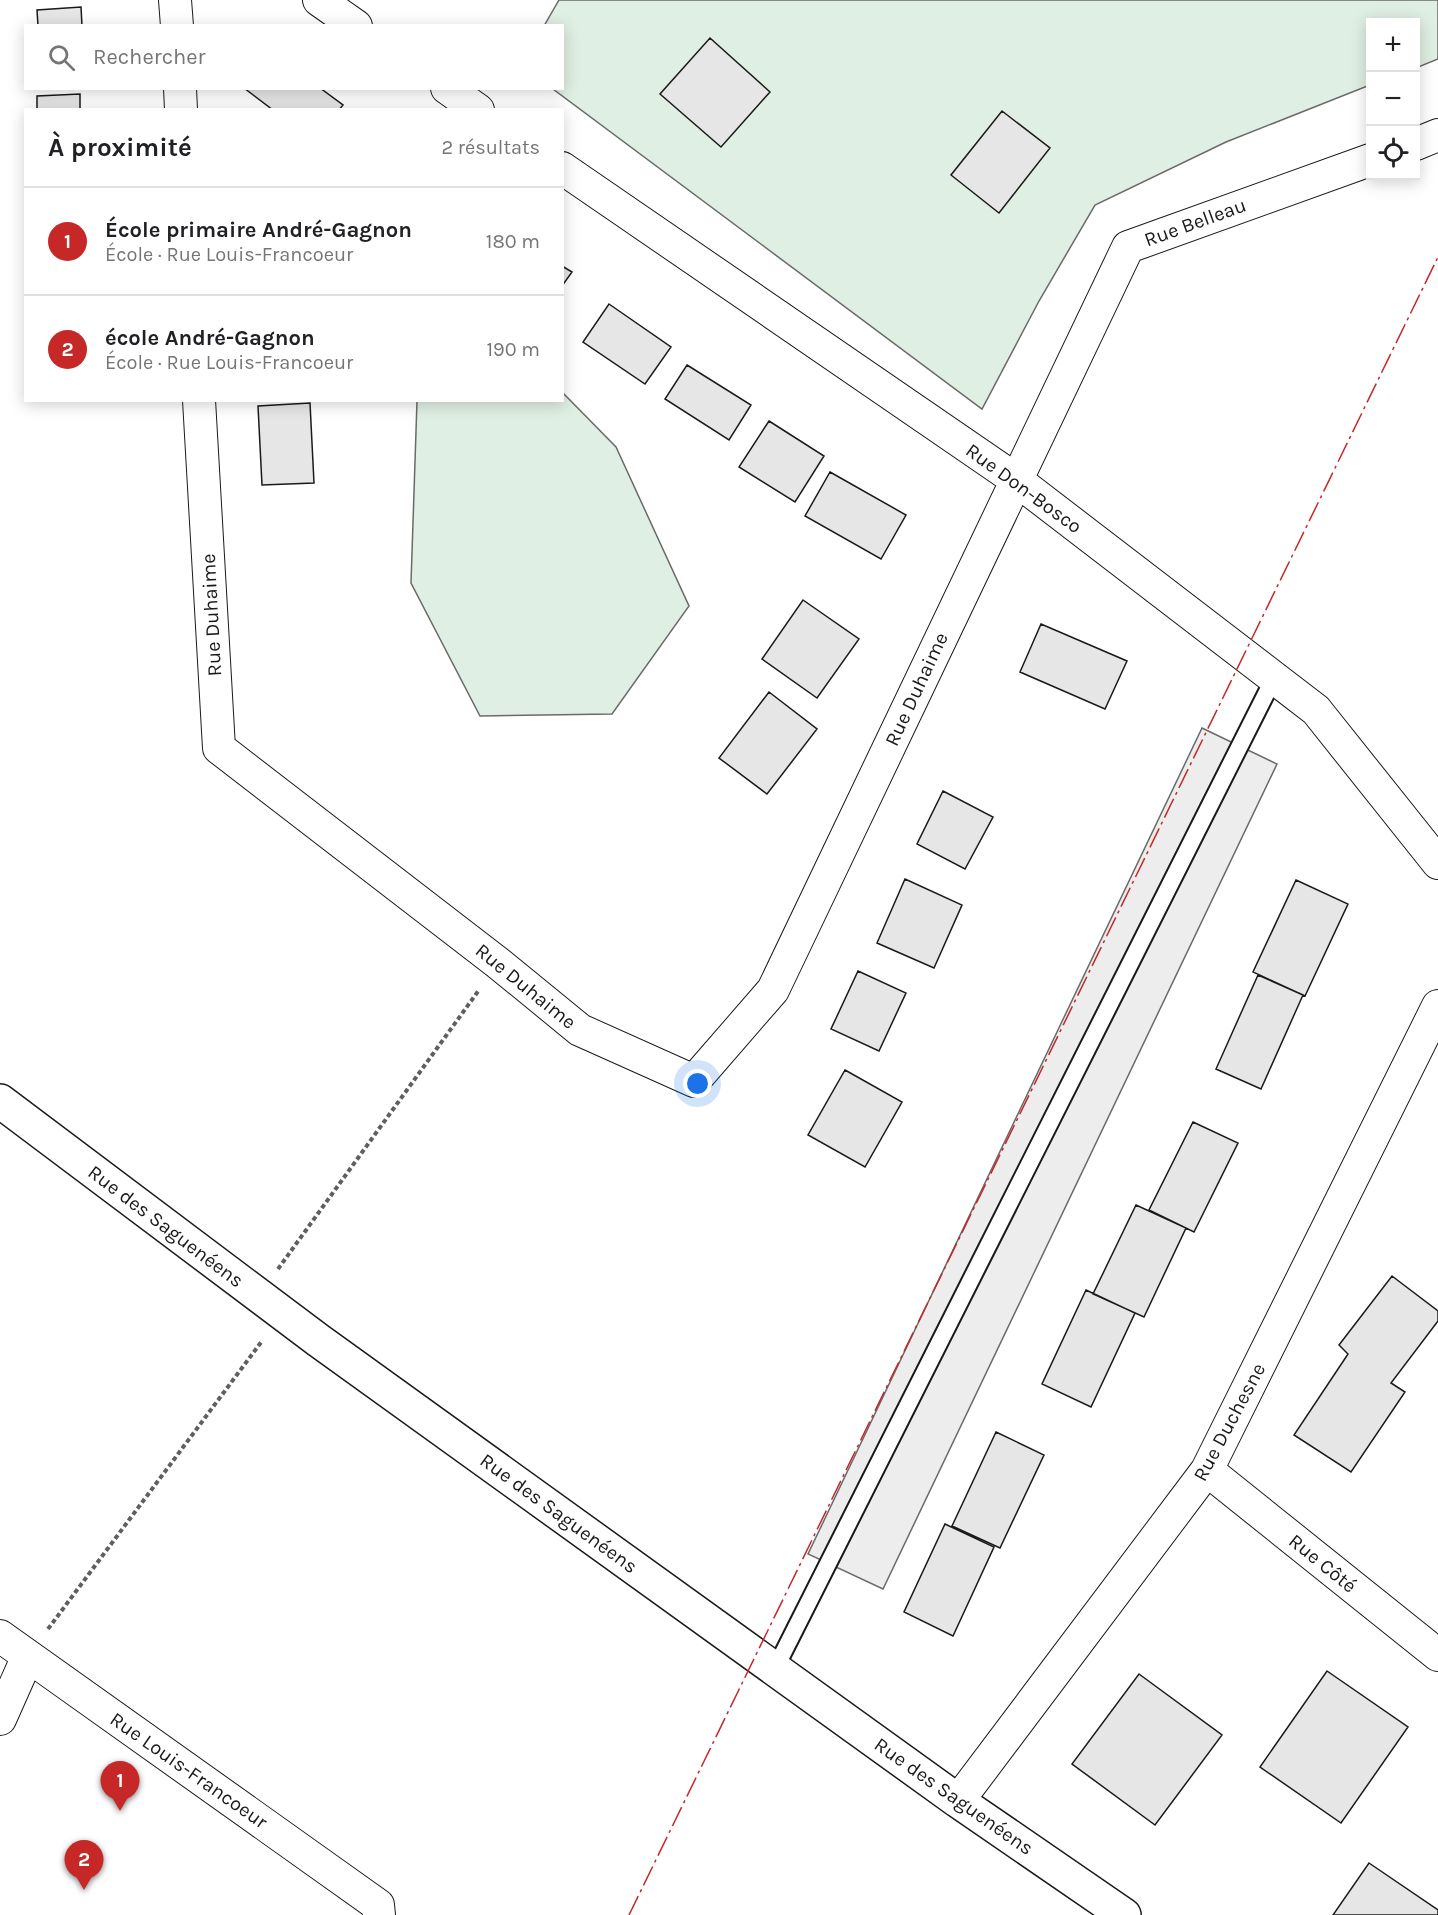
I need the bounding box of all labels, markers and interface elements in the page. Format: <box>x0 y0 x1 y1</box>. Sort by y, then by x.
map controls <box>1366 18 1420 180</box>
button: + <box>1366 18 1420 72</box>
search box <box>24 24 564 90</box>
icon: search <box>45 41 78 74</box>
text: Rechercher <box>93 44 206 70</box>
button: − <box>1366 72 1420 126</box>
button: locate <box>1366 126 1420 180</box>
text: À proximité <box>48 132 192 163</box>
text: 2 résultats <box>441 136 540 159</box>
street label: Rue Belleau <box>1141 193 1249 252</box>
text: École primaire André-Gagnon <box>105 217 412 243</box>
text: 1 <box>64 230 71 253</box>
text: 180 m <box>486 230 540 253</box>
text: École · Rue Louis-Francoeur <box>105 243 353 266</box>
text: école André-Gagnon <box>105 325 315 351</box>
text: 2 <box>61 338 74 361</box>
text: 190 m <box>486 338 540 361</box>
text: École · Rue Louis-Francoeur <box>105 351 353 374</box>
street label: Rue Don-Bosco <box>961 439 1086 538</box>
street label: Rue Duhaime <box>197 553 226 677</box>
street label: Rue Duhaime <box>880 629 953 750</box>
street label: Rue Duhaime <box>471 939 581 1034</box>
your location <box>683 1069 712 1098</box>
street label: Rue des Saguenéens <box>83 1160 248 1292</box>
street label: Rue Duchesne <box>1189 1359 1270 1485</box>
street label: Rue des Saguenéens <box>476 1449 642 1578</box>
street label: Rue Côté <box>1284 1529 1361 1598</box>
street label: Rue Louis-Francoeur <box>106 1707 272 1834</box>
street label: Rue des Saguenéens <box>870 1733 1038 1860</box>
pin: 1 <box>100 1762 140 1811</box>
pin: 2 <box>64 1840 104 1890</box>

